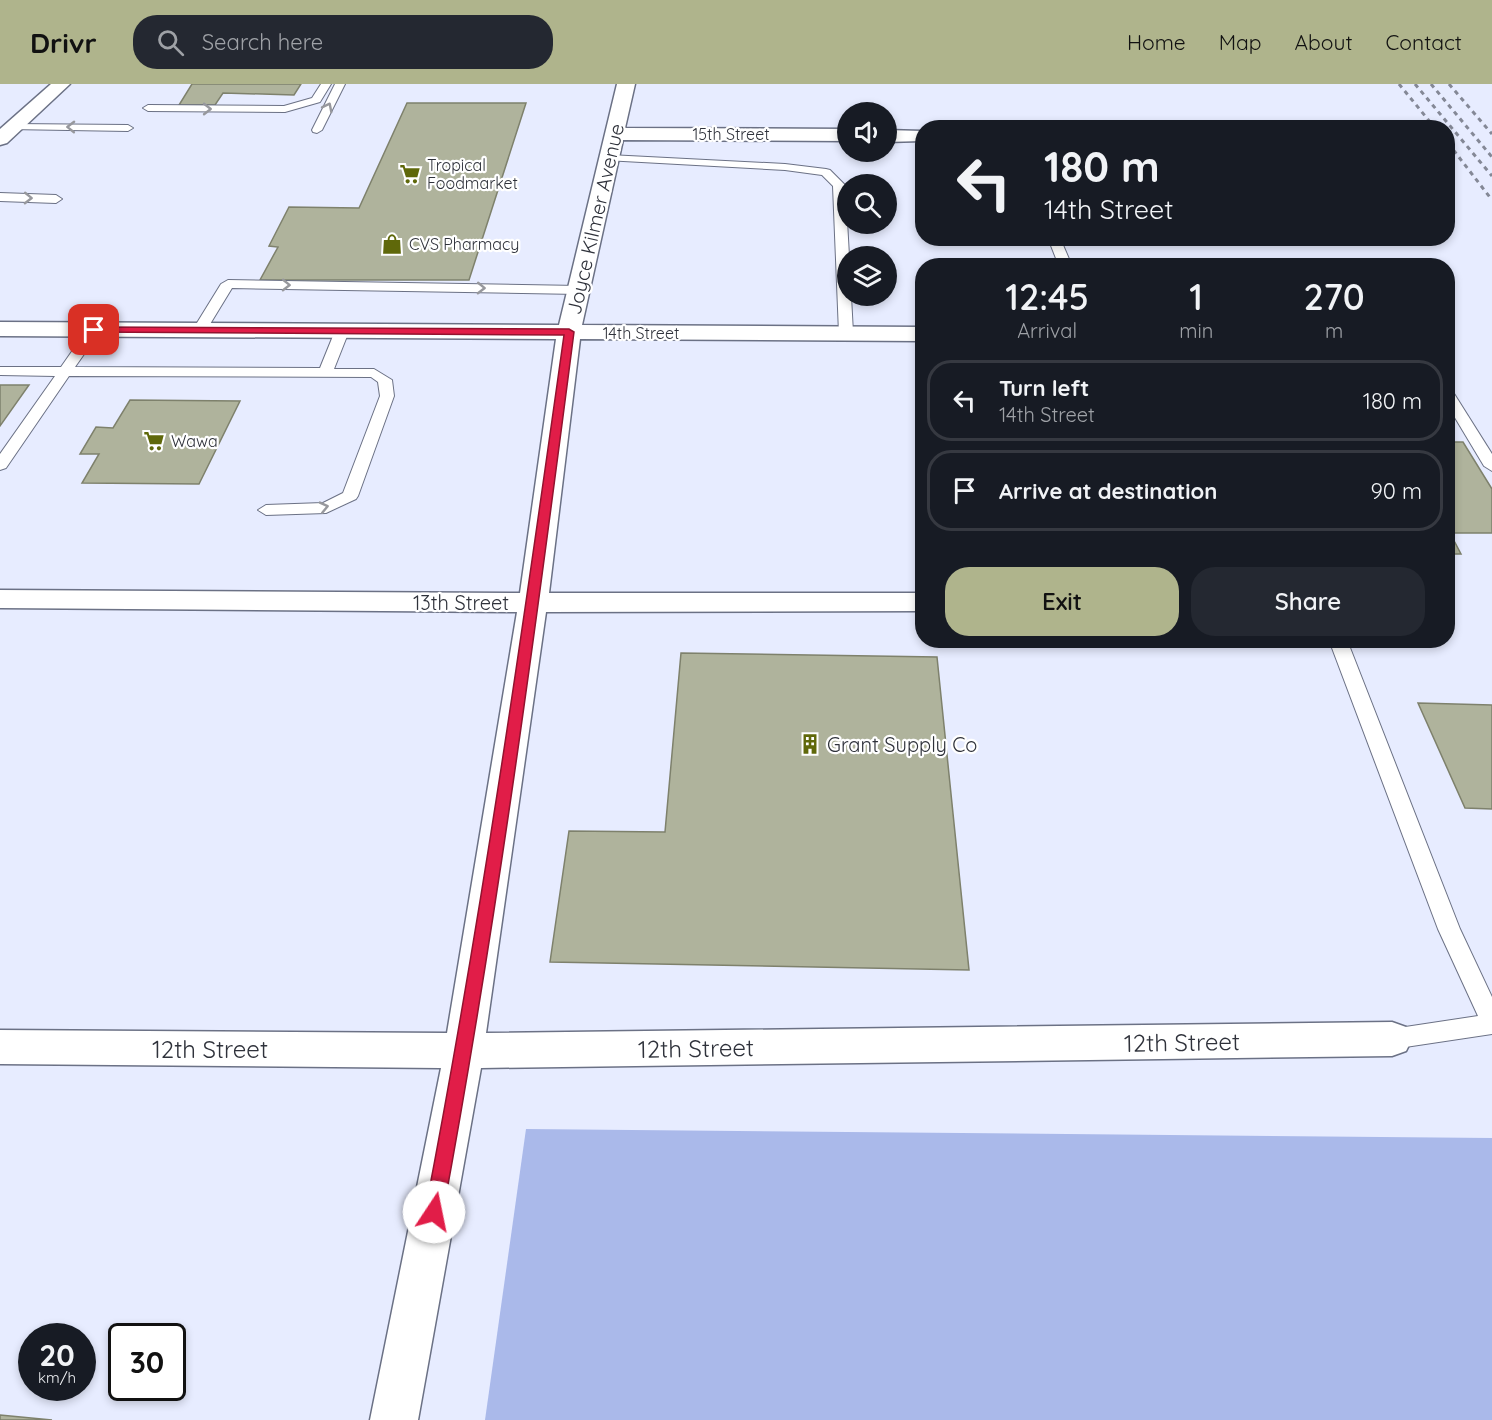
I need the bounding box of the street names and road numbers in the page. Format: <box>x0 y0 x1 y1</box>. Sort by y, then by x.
street label: Joyce Kilmer Avenue <box>561 121 629 317</box>
street label: 15th Street <box>692 124 770 144</box>
street label: 14th Street <box>603 323 679 343</box>
street label: 13th Street <box>413 590 509 615</box>
street label: 12th Street <box>1124 1026 1240 1058</box>
street label: 12th Street <box>638 1032 754 1064</box>
street label: 12th Street <box>152 1034 268 1064</box>

